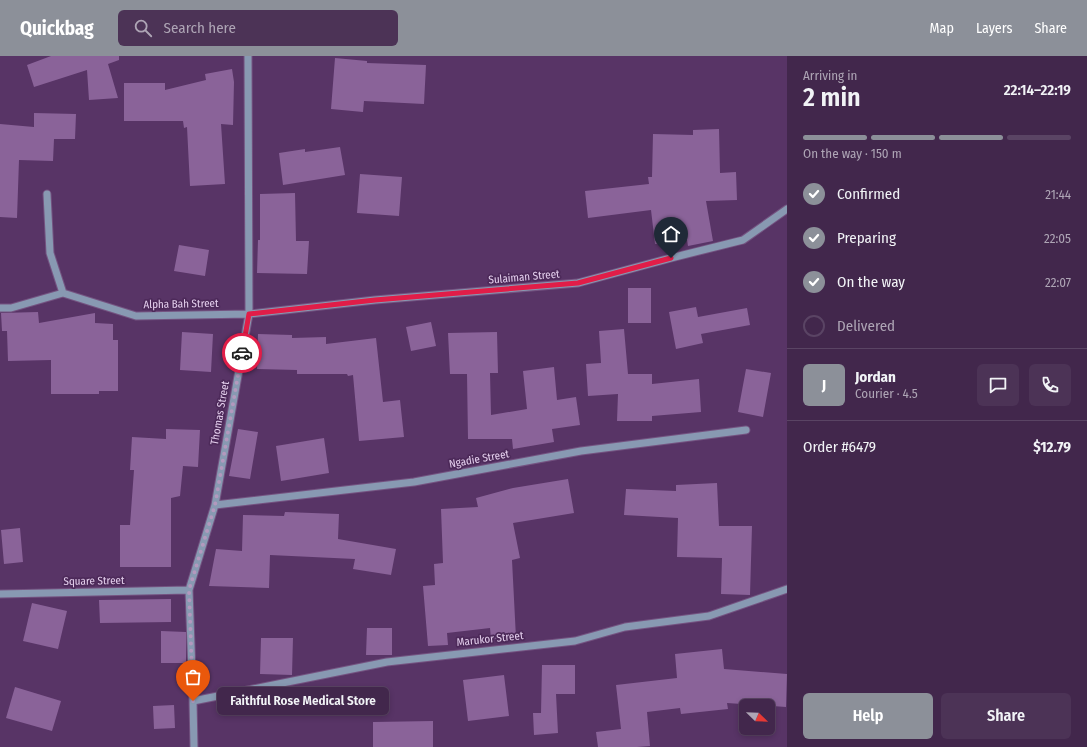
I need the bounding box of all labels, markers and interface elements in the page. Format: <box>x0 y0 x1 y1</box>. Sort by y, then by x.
search box <box>118 10 398 46</box>
text: Quickbag <box>20 17 94 40</box>
icon: search <box>132 17 154 39</box>
text: Search here <box>164 19 236 37</box>
text: Map <box>930 20 954 37</box>
text: Layers <box>976 20 1012 37</box>
text: Share <box>1034 20 1067 37</box>
text: Arriving in <box>803 68 857 83</box>
text: 22:14–22:19 <box>1004 81 1071 99</box>
text: 2 min <box>803 82 861 113</box>
text: On the way · 150 m <box>803 146 902 161</box>
icon: check <box>803 183 825 205</box>
text: Confirmed <box>837 185 900 203</box>
text: 21:44 <box>1045 187 1071 202</box>
pin <box>654 217 688 258</box>
icon: home <box>660 223 682 245</box>
icon: check <box>803 227 825 249</box>
text: Preparing <box>837 229 896 247</box>
text: 22:05 <box>1044 231 1071 246</box>
street label: Sulaiman Street <box>488 267 561 287</box>
icon: check <box>803 271 825 293</box>
text: On the way <box>837 273 905 291</box>
text: 22:07 <box>1045 275 1071 290</box>
street label: Alpha Bah Street <box>143 297 219 311</box>
text: Delivered <box>837 317 895 335</box>
courier <box>222 333 262 373</box>
icon: car <box>231 342 253 364</box>
button: chat <box>977 364 1019 406</box>
button: phone <box>1029 364 1071 406</box>
text: Jordan <box>855 368 896 386</box>
text: J <box>822 376 826 394</box>
street label: Thomas Street <box>208 380 232 446</box>
text: Courier · 4.5 <box>855 386 918 401</box>
text: Order #6479 <box>803 438 876 456</box>
text: $12.79 <box>1033 438 1071 456</box>
street label: Ngadie Street <box>448 447 510 471</box>
street label: Square Street <box>63 574 125 588</box>
street label: Marukor Street <box>456 629 524 649</box>
pin <box>176 660 210 701</box>
icon: bag <box>182 666 204 688</box>
callout: Faithful Rose Medical Store <box>217 687 389 715</box>
text: Faithful Rose Medical Store <box>230 693 376 708</box>
button: Help <box>803 693 933 739</box>
button: Share <box>941 693 1071 739</box>
north arrow <box>739 699 775 735</box>
map controls <box>739 699 775 735</box>

